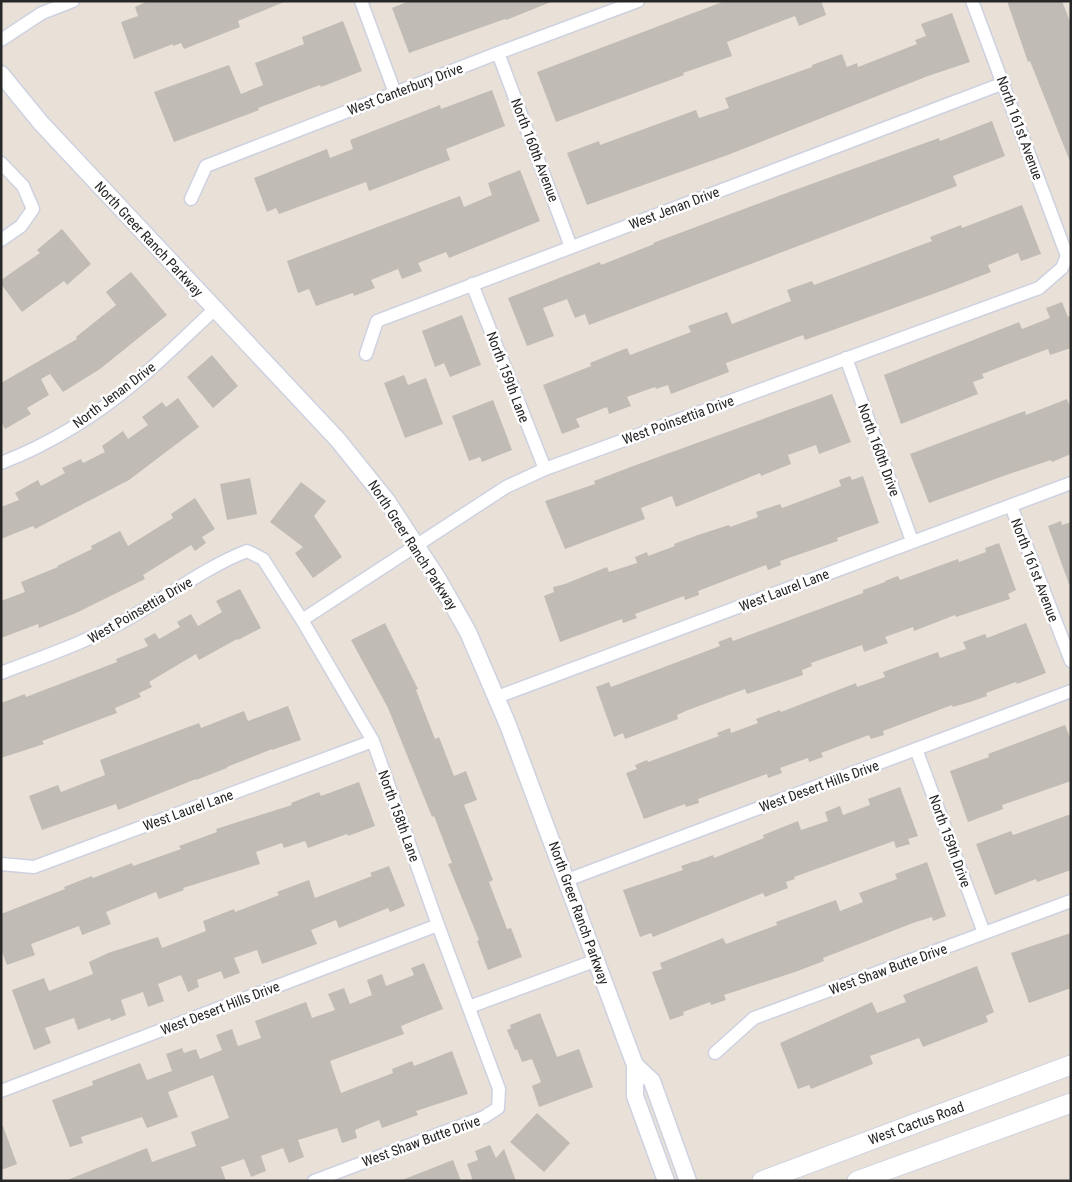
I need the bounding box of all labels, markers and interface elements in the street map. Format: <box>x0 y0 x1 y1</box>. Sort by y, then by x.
street label: West Canterbury Drive <box>345 59 465 118</box>
street label: North 161st Avenue <box>994 74 1046 182</box>
street label: North 160th Avenue <box>508 96 562 204</box>
street label: North Greer Ranch Parkway <box>92 178 207 300</box>
street label: West Jenan Drive <box>627 183 722 233</box>
street label: North 159th Lane <box>483 329 533 425</box>
street label: North Jenan Drive <box>70 359 159 431</box>
street label: West Poinsettia Drive <box>620 392 736 448</box>
street label: North 160th Drive <box>855 402 903 499</box>
street label: North Greer Ranch Parkway <box>365 477 461 613</box>
street label: North 161st Avenue <box>1008 516 1062 624</box>
street label: West Laurel Lane <box>737 565 831 614</box>
street label: West Poinsettia Drive <box>85 573 195 646</box>
street label: West Desert Hills Drive <box>757 757 881 815</box>
street label: North 158th Lane <box>375 768 423 864</box>
street label: West Laurel Lane <box>141 786 236 834</box>
street label: North 159th Drive <box>926 793 974 890</box>
street label: North Greer Ranch Parkway <box>546 839 612 987</box>
street label: West Shaw Butte Drive <box>827 940 949 998</box>
street label: West Desert Hills Drive <box>158 978 282 1038</box>
street label: West Cactus Road <box>866 1098 966 1148</box>
street label: West Shaw Butte Drive <box>360 1112 482 1170</box>

